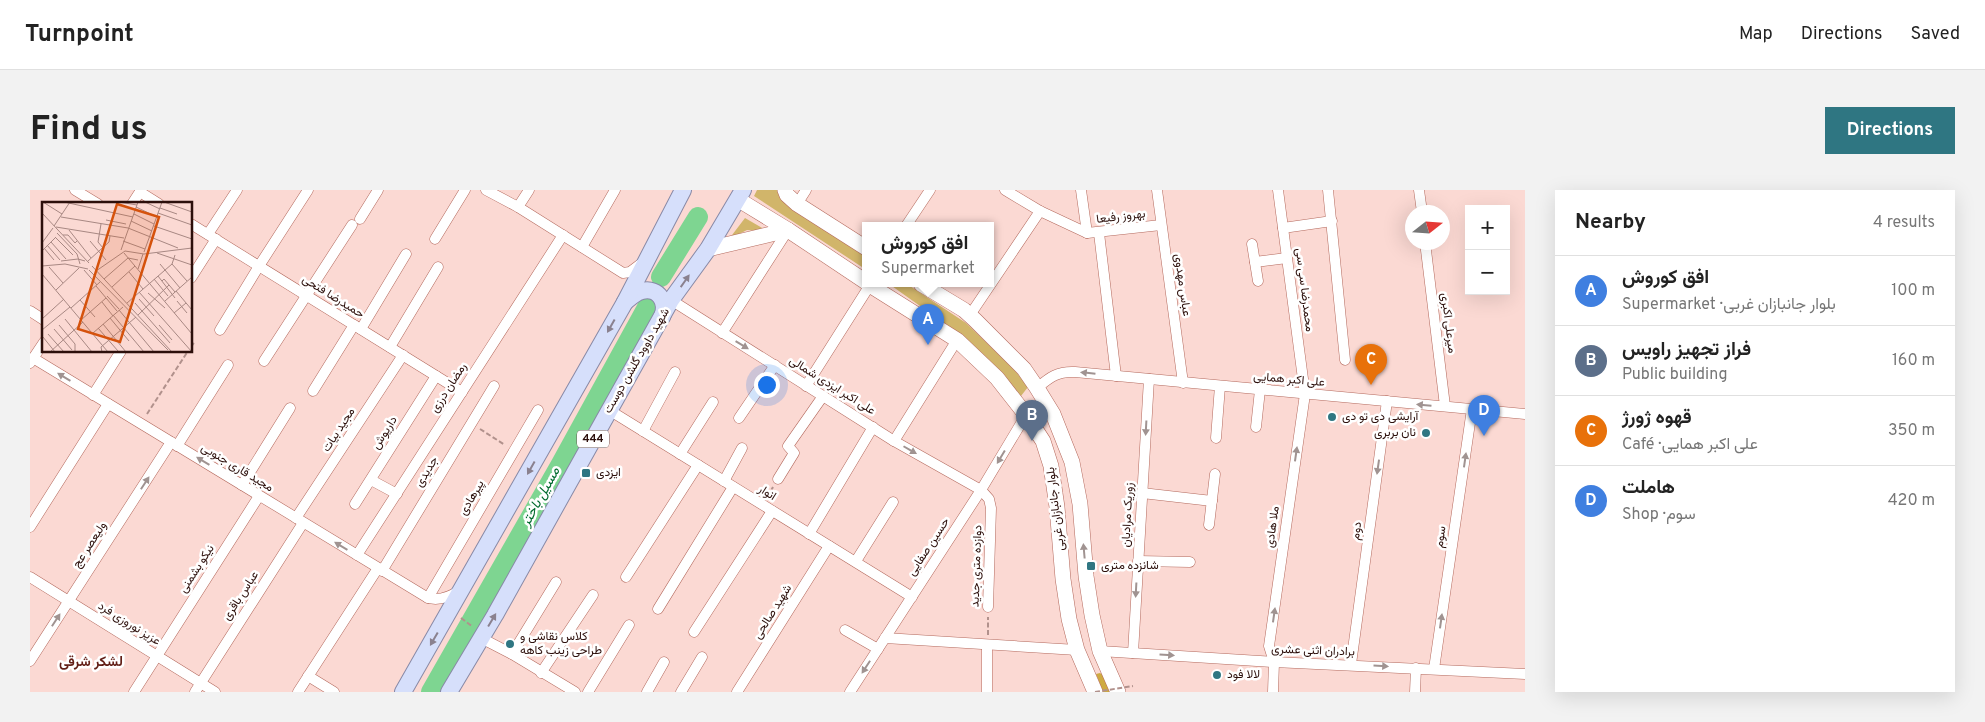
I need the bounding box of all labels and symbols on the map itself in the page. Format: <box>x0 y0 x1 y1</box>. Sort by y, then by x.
inset map <box>42 202 192 352</box>
north arrow <box>1405 205 1450 250</box>
street label: بهروز رفیعا <box>1096 206 1146 228</box>
street label: محمدرضا سی سی <box>1291 247 1317 333</box>
street label: عباس مهدوی <box>1170 253 1194 317</box>
street label: حمیدرضا فتحی <box>299 272 367 322</box>
one-way arrow <box>680 274 690 288</box>
street label: میرعلی اکبری <box>1436 292 1460 354</box>
pin: A <box>912 304 944 345</box>
street label: شهید داوود گلشن دوست <box>600 305 674 417</box>
one-way arrow <box>607 320 616 333</box>
one-way arrow <box>736 341 749 350</box>
pin: C <box>1355 344 1387 385</box>
street label: علی اکبر ایزدی شمالی <box>786 353 878 419</box>
street label: رمضان درزی <box>427 360 471 416</box>
one-way arrow <box>1080 369 1096 377</box>
street label: علی اکبر همایی <box>1252 369 1326 391</box>
one-way arrow <box>57 372 70 381</box>
your location <box>754 372 780 398</box>
pin: D <box>1468 395 1500 436</box>
pin: B <box>1016 400 1048 441</box>
one-way arrow <box>1416 400 1432 408</box>
street label: مجید بیات <box>319 405 359 455</box>
place label: آرایشی دی تو دی <box>1342 409 1420 425</box>
marker: آرایشی دی تو دی <box>1326 411 1338 423</box>
street label: داریوش <box>369 413 402 453</box>
one-way arrow <box>1141 420 1149 436</box>
place label: نان بربرى <box>1374 425 1416 441</box>
marker: نان بربرى <box>1420 427 1432 439</box>
road number: 444 <box>577 430 609 448</box>
street label: مجید قاری جنوبی <box>198 440 276 496</box>
one-way arrow <box>903 445 916 454</box>
one-way arrow <box>1292 445 1300 461</box>
one-way arrow <box>996 450 1005 463</box>
one-way arrow <box>1461 452 1469 468</box>
street label: جدیدی <box>412 454 442 490</box>
one-way arrow <box>196 457 209 466</box>
one-way arrow <box>1374 459 1382 475</box>
one-way arrow <box>527 461 536 474</box>
water label: مسیل باختر <box>517 464 564 530</box>
place label: ایزدی <box>596 465 621 481</box>
street label: بلوار جانبازان غربی <box>1043 466 1069 552</box>
marker: ایزدی <box>580 467 592 479</box>
one-way arrow <box>140 477 149 490</box>
street label: پیرهادی <box>455 477 489 519</box>
street label: انوار <box>754 481 779 505</box>
street label: زوریک مرادیان <box>1118 482 1138 548</box>
street label: ملا هادی <box>1262 505 1284 549</box>
street label: حسین صفایی <box>904 515 954 579</box>
street label: ولیعصر عج <box>69 519 111 571</box>
street label: دوم <box>1348 521 1366 541</box>
street label: دوازده متری جدید <box>968 524 986 607</box>
street label: سوم <box>1432 525 1450 549</box>
one-way arrow <box>335 541 348 550</box>
street label: نیکو بشمنی <box>175 542 219 596</box>
one-way arrow <box>1079 543 1087 559</box>
place label: شانزده متری <box>1101 558 1159 574</box>
marker: شانزده متری <box>1085 560 1097 572</box>
street label: عباس باقری <box>219 568 263 624</box>
street label: شهید صالحی <box>750 582 796 642</box>
one-way arrow <box>1132 583 1140 599</box>
street label: عزیز نوروزی فرد <box>95 598 163 650</box>
one-way arrow <box>1270 606 1278 622</box>
one-way arrow <box>1438 612 1446 628</box>
one-way arrow <box>52 613 61 626</box>
one-way arrow <box>487 613 496 626</box>
place label: کلاس نقاشی و طراحی زینب کاهه <box>520 629 602 659</box>
one-way arrow <box>429 633 438 646</box>
marker: کلاس نقاشی و طراحی زینب کاهه <box>504 638 516 650</box>
street label: برادران اثنی عشری <box>1271 642 1355 660</box>
one-way arrow <box>1159 652 1175 660</box>
district label: لشکر شرقی <box>59 654 123 671</box>
one-way arrow <box>861 660 871 674</box>
one-way arrow <box>1374 663 1390 671</box>
place label: لالا فود <box>1227 667 1260 683</box>
marker: لالا فود <box>1211 669 1223 681</box>

